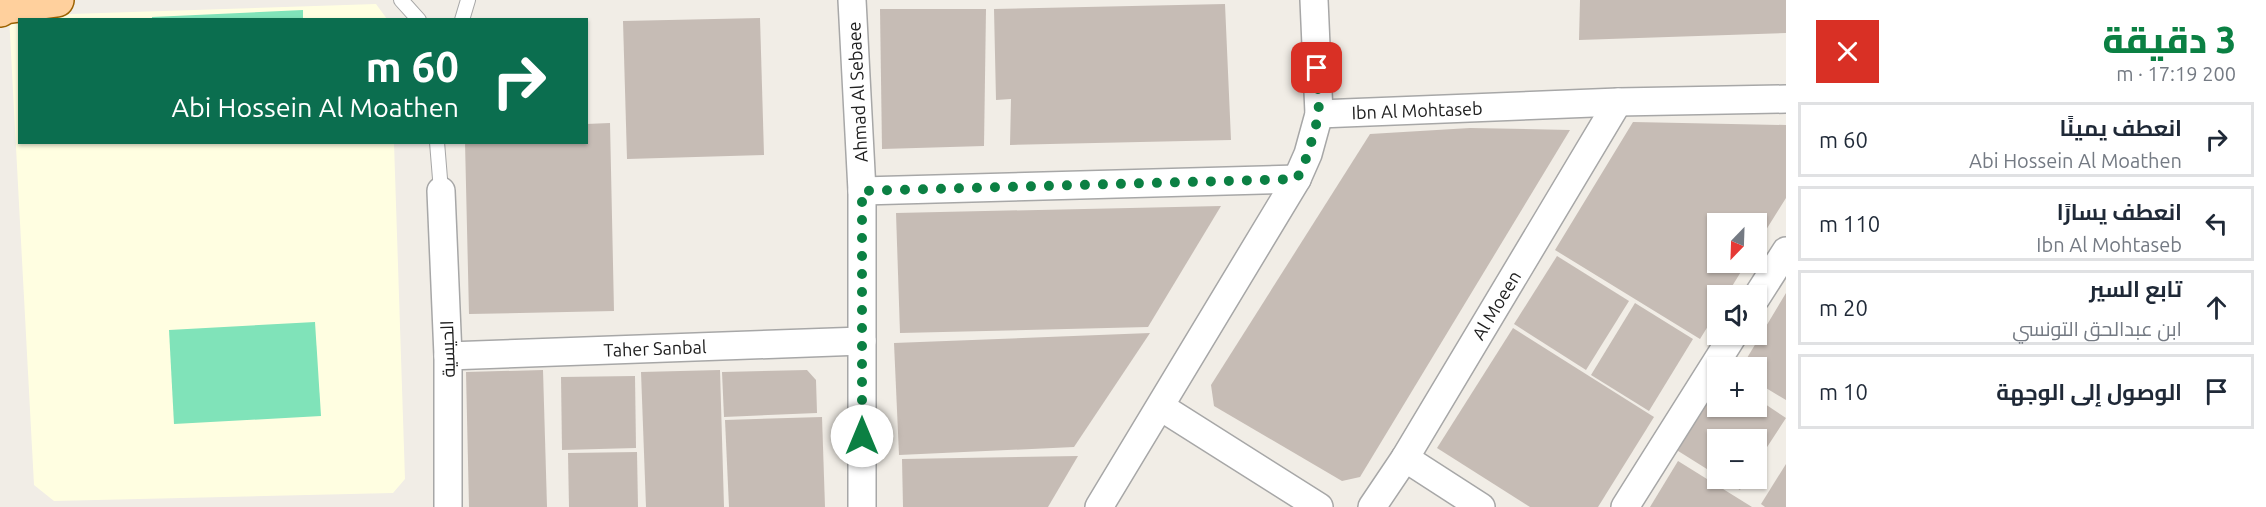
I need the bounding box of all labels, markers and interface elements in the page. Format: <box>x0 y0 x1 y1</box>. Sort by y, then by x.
text: 3 دقيقة <box>2103 19 2236 60</box>
button: close <box>1816 20 1879 83</box>
street label: Ahmad Al Sebaee <box>843 21 871 163</box>
icon: right <box>480 42 558 120</box>
pin <box>1291 42 1342 93</box>
text: 60 m <box>365 43 459 90</box>
icon: arrive <box>1300 51 1333 84</box>
text: 200 m · 17:19 <box>2116 62 2236 85</box>
text: Abi Hossein Al Moathen <box>172 92 459 122</box>
street label: Ibn Al Mohtaseb <box>1351 98 1483 122</box>
text: انعطف يمينًا <box>2060 115 2182 140</box>
icon: right <box>2200 123 2233 156</box>
text: 60 m <box>1819 127 1868 152</box>
text: Abi Hossein Al Moathen <box>1969 149 2182 172</box>
text: انعطف يسارًا <box>2057 199 2182 224</box>
icon: left <box>2200 207 2233 240</box>
text: 110 m <box>1819 211 1880 236</box>
north arrow <box>1707 213 1767 273</box>
map controls <box>1707 213 1767 489</box>
text: Ibn Al Mohtaseb <box>2036 233 2182 256</box>
street label: Al Moeen <box>1468 267 1524 343</box>
text: تابع السير <box>2089 276 2182 301</box>
button: sound <box>1707 285 1767 345</box>
icon: ahead <box>2200 291 2233 324</box>
text: 20 m <box>1819 295 1868 320</box>
text: ابن عبدالحق التونسي <box>2012 317 2182 340</box>
street label: الحيسية <box>436 320 458 378</box>
street label: Taher Sanbal <box>603 336 707 360</box>
button: + <box>1707 357 1767 417</box>
icon: arrive <box>2200 375 2233 408</box>
text: 10 m <box>1819 379 1868 404</box>
text: الوصول إلى الوجهة <box>1996 379 2182 404</box>
position arrow <box>830 404 894 468</box>
button: − <box>1707 429 1767 489</box>

